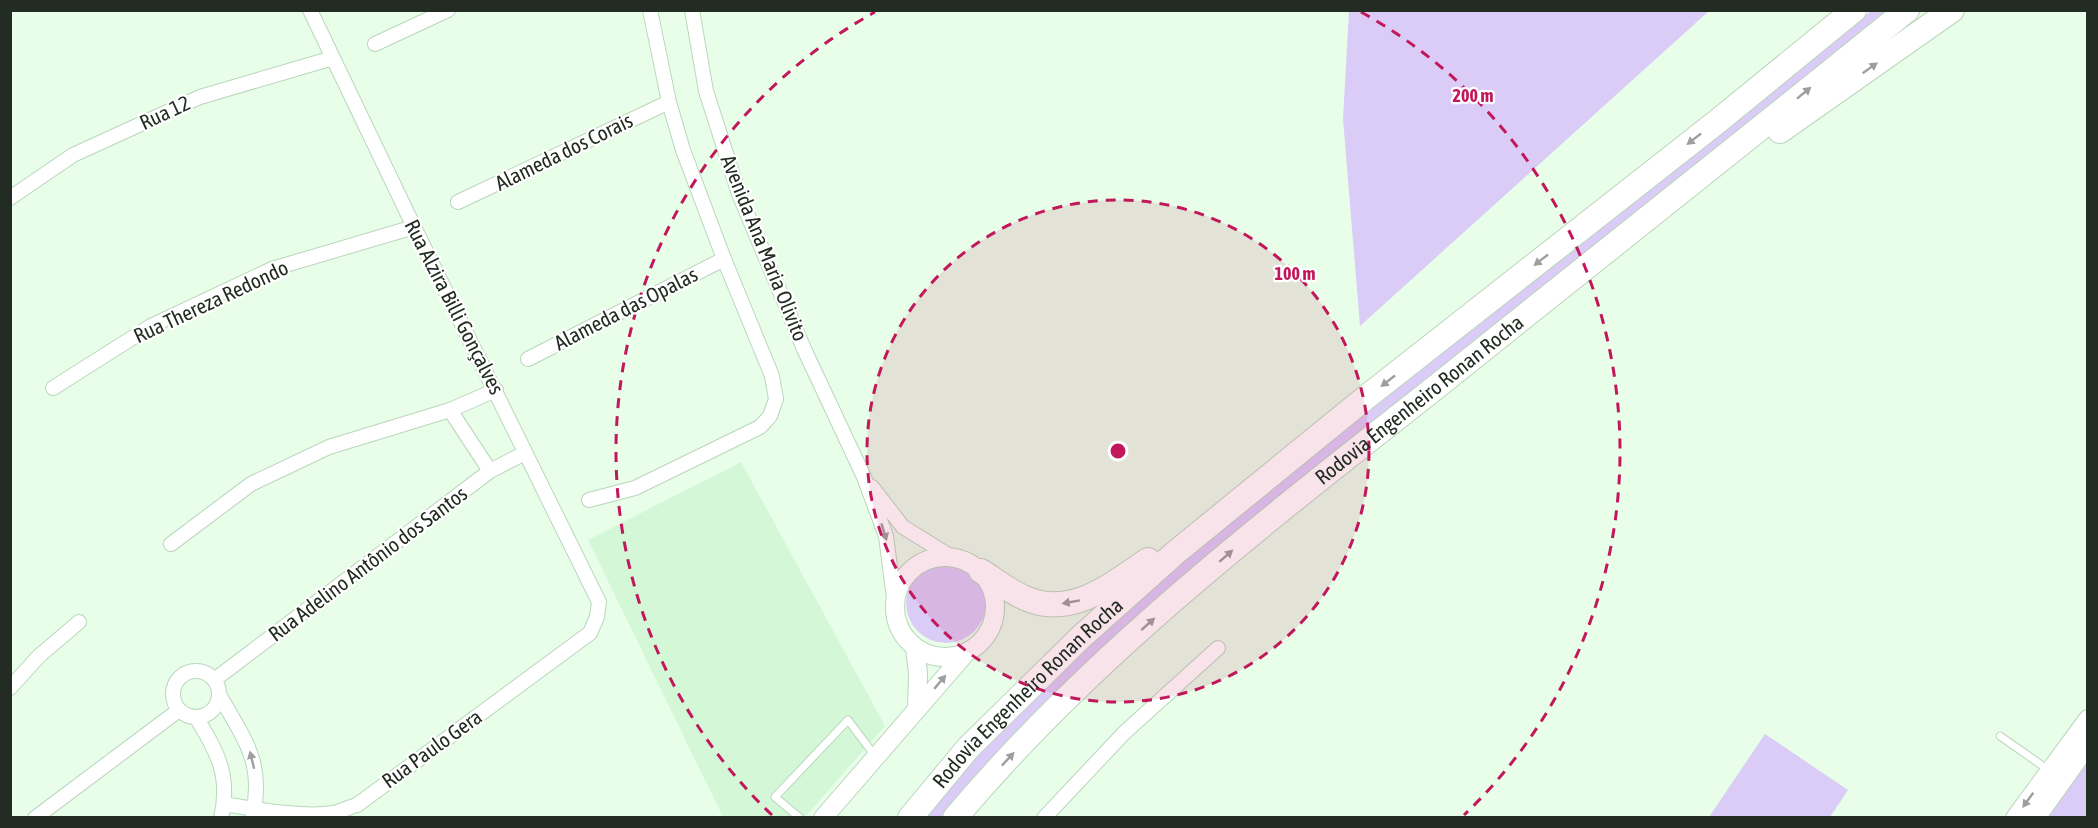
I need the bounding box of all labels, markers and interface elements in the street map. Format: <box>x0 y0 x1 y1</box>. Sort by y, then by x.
one-way arrow <box>1862 63 1878 74</box>
text: 200 m <box>1453 85 1493 106</box>
one-way arrow <box>1796 87 1811 100</box>
street label: Rua 12 <box>135 90 194 134</box>
street label: Alameda dos Corais <box>491 107 636 195</box>
one-way arrow <box>1686 133 1702 146</box>
street label: Avenida Ana Maria Olivito <box>717 151 813 344</box>
street label: Rua Alzira Billi Gonçalves <box>400 215 509 398</box>
one-way arrow <box>1533 254 1549 267</box>
street label: Rua Thereza Redondo <box>130 255 292 347</box>
street label: Alameda das Opalas <box>550 262 701 355</box>
text: 100 m <box>1275 263 1315 284</box>
street label: Rodovia Engenheiro Ronan Rocha <box>1310 310 1528 489</box>
one-way arrow <box>1380 374 1395 386</box>
centre of rings <box>1108 441 1128 461</box>
street label: Rua Adelino Antônio dos Santos <box>263 481 471 646</box>
one-way arrow <box>880 523 889 541</box>
one-way arrow <box>1218 549 1233 562</box>
street label: Rodovia Engenheiro Ronan Rocha <box>927 593 1127 792</box>
one-way arrow <box>1061 598 1080 607</box>
one-way arrow <box>1140 617 1156 630</box>
one-way arrow <box>933 675 946 690</box>
street label: Rua Paulo Gera <box>377 704 486 792</box>
one-way arrow <box>247 751 257 769</box>
one-way arrow <box>1001 752 1014 767</box>
one-way arrow <box>2022 791 2034 807</box>

